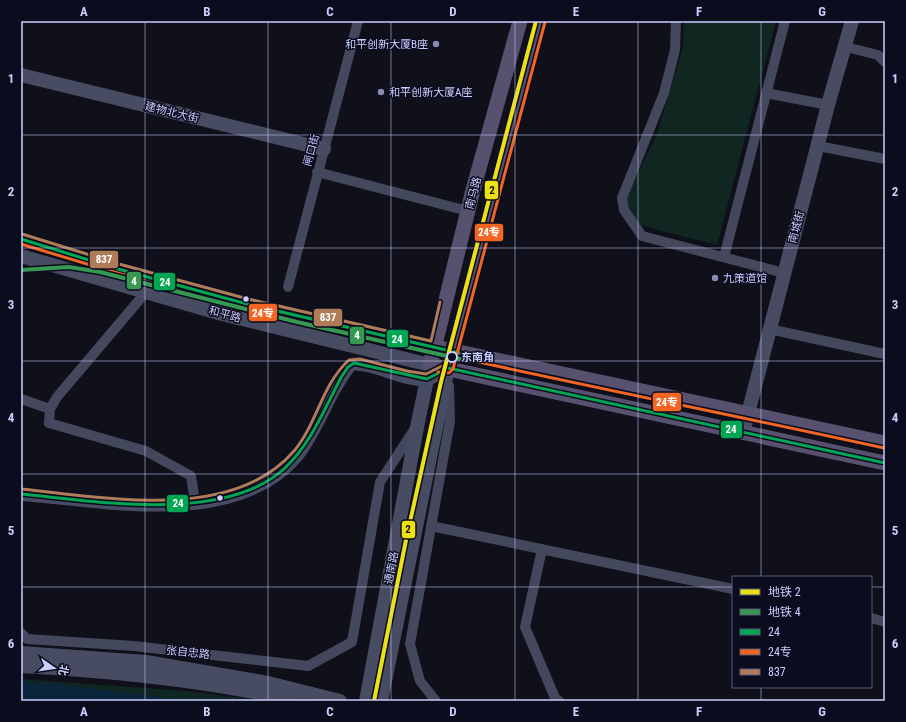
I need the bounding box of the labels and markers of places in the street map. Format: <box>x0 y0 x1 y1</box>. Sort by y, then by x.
place label: 和平创新大厦B座 <box>345 38 428 51</box>
marker: 和平创新大厦B座 <box>431 39 441 49</box>
place label: 和平创新大厦A座 <box>389 86 472 99</box>
marker: 和平创新大厦A座 <box>376 87 386 97</box>
place label: 九策道馆 <box>723 272 767 285</box>
marker: 九策道馆 <box>710 273 720 283</box>
unlabelled marker <box>241 294 251 304</box>
marker: 东南角 <box>446 351 458 363</box>
place label: 东南角 <box>461 351 494 364</box>
unlabelled marker <box>215 493 225 503</box>

